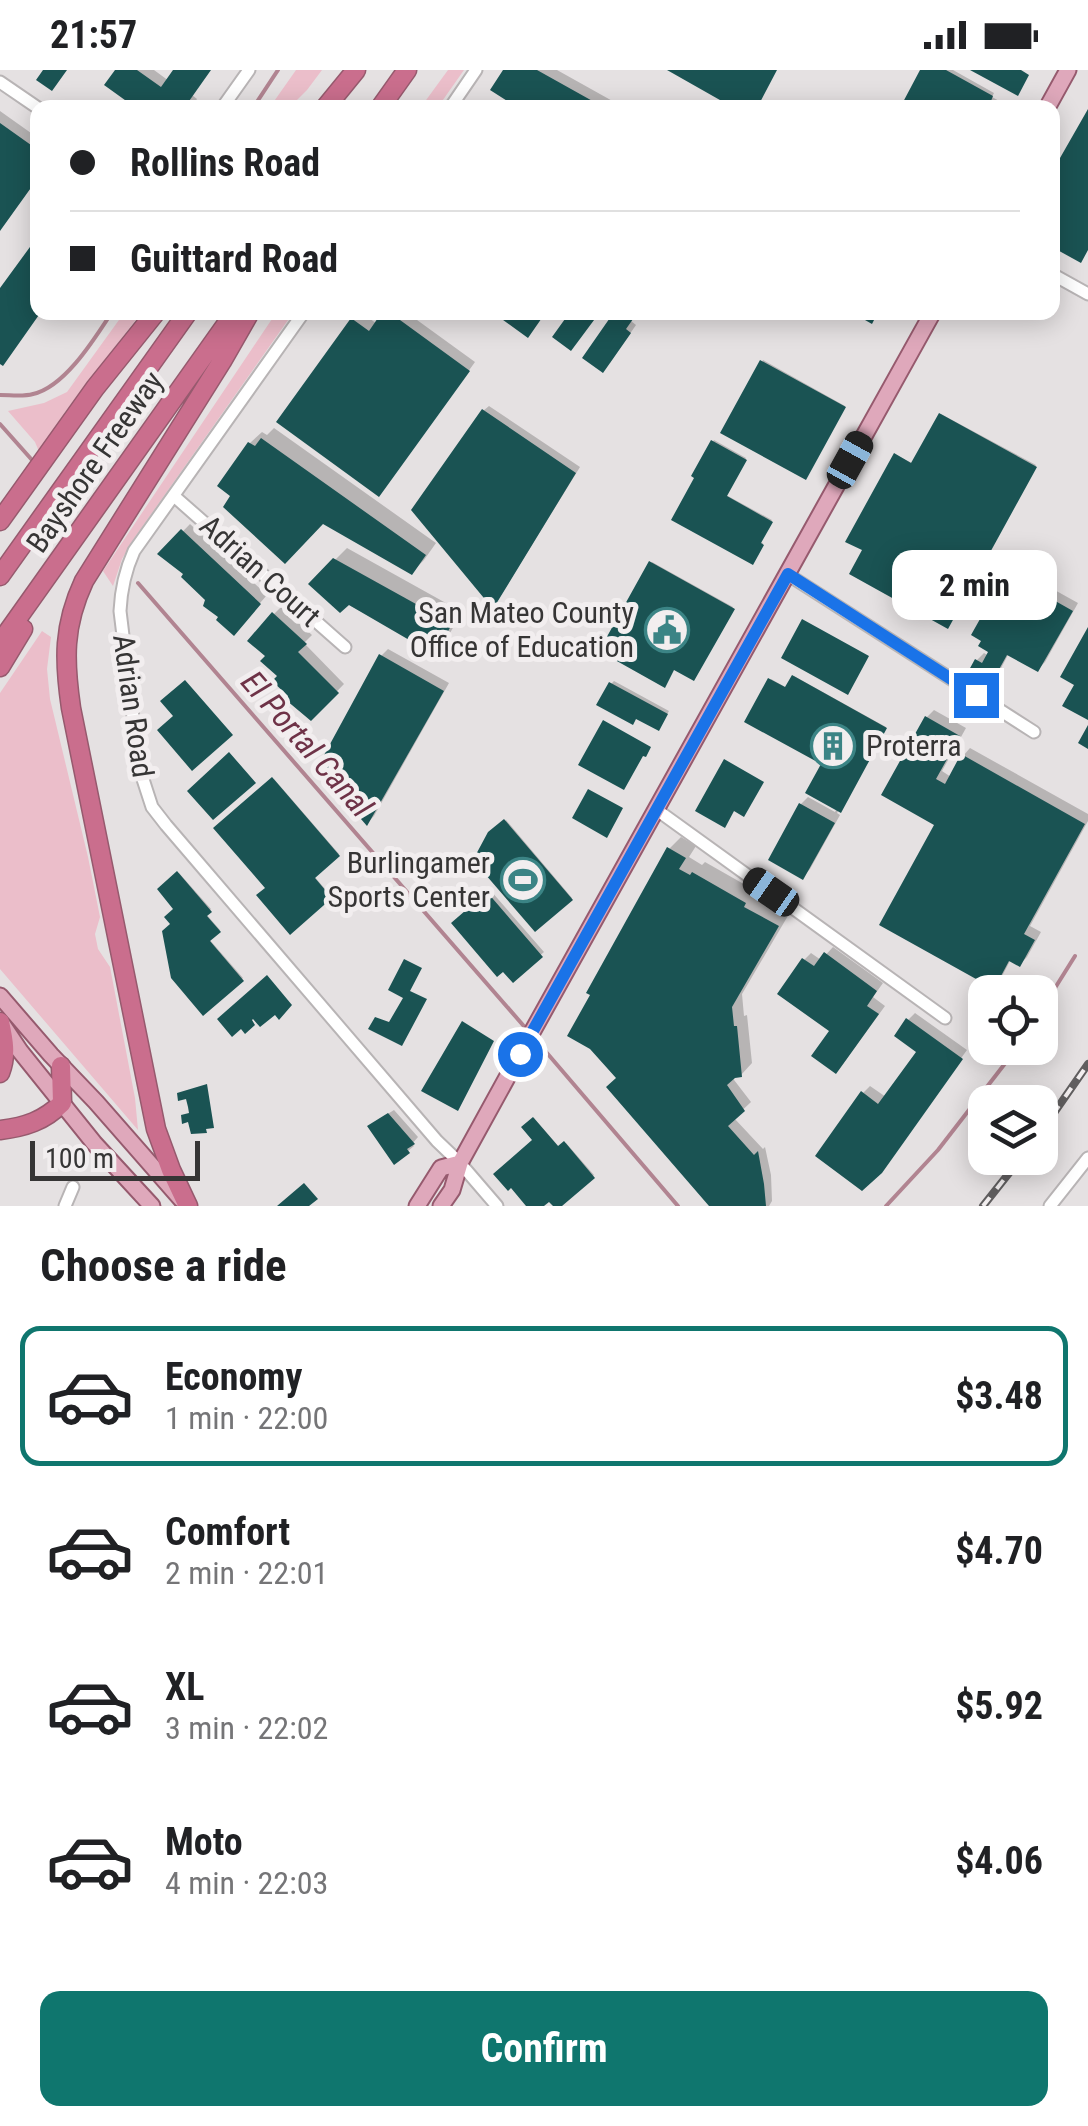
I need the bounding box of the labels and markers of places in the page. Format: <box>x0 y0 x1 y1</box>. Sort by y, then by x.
place label: San Mateo County Office of Education <box>410 595 634 664</box>
public building icon: San Mateo County Office of Education <box>644 607 690 653</box>
building icon: Proterra <box>810 723 856 769</box>
place label: Proterra <box>866 728 962 763</box>
place label: Burlingamer Sports Center <box>328 845 490 914</box>
sports icon: Burlingamer Sports Center <box>500 857 546 903</box>

